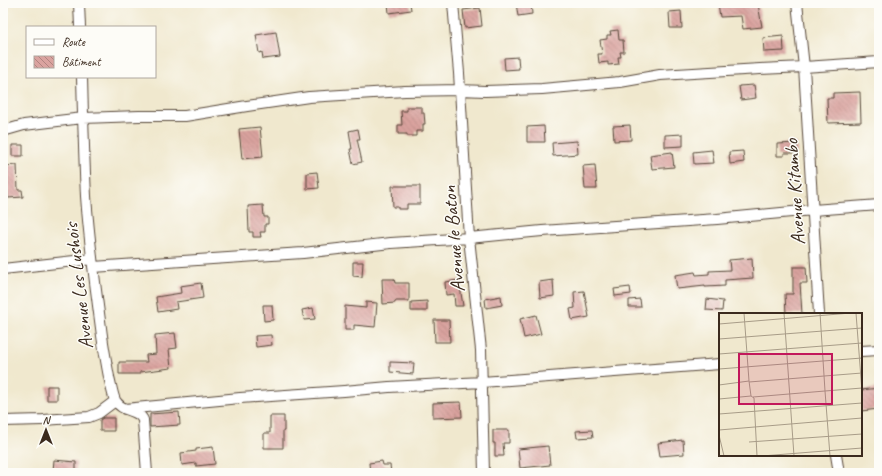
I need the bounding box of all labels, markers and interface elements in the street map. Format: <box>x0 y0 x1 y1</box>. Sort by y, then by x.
legend <box>26 26 156 78</box>
text: Route <box>62 34 86 50</box>
text: Bâtiment <box>62 54 101 70</box>
street label: Avenue Kitambo <box>778 137 811 246</box>
street label: Avenue le Baton <box>436 184 471 293</box>
street label: Avenue Les Lushois <box>58 219 99 350</box>
inset map <box>719 313 862 456</box>
north arrow <box>26 410 66 450</box>
text: N <box>43 413 52 427</box>

